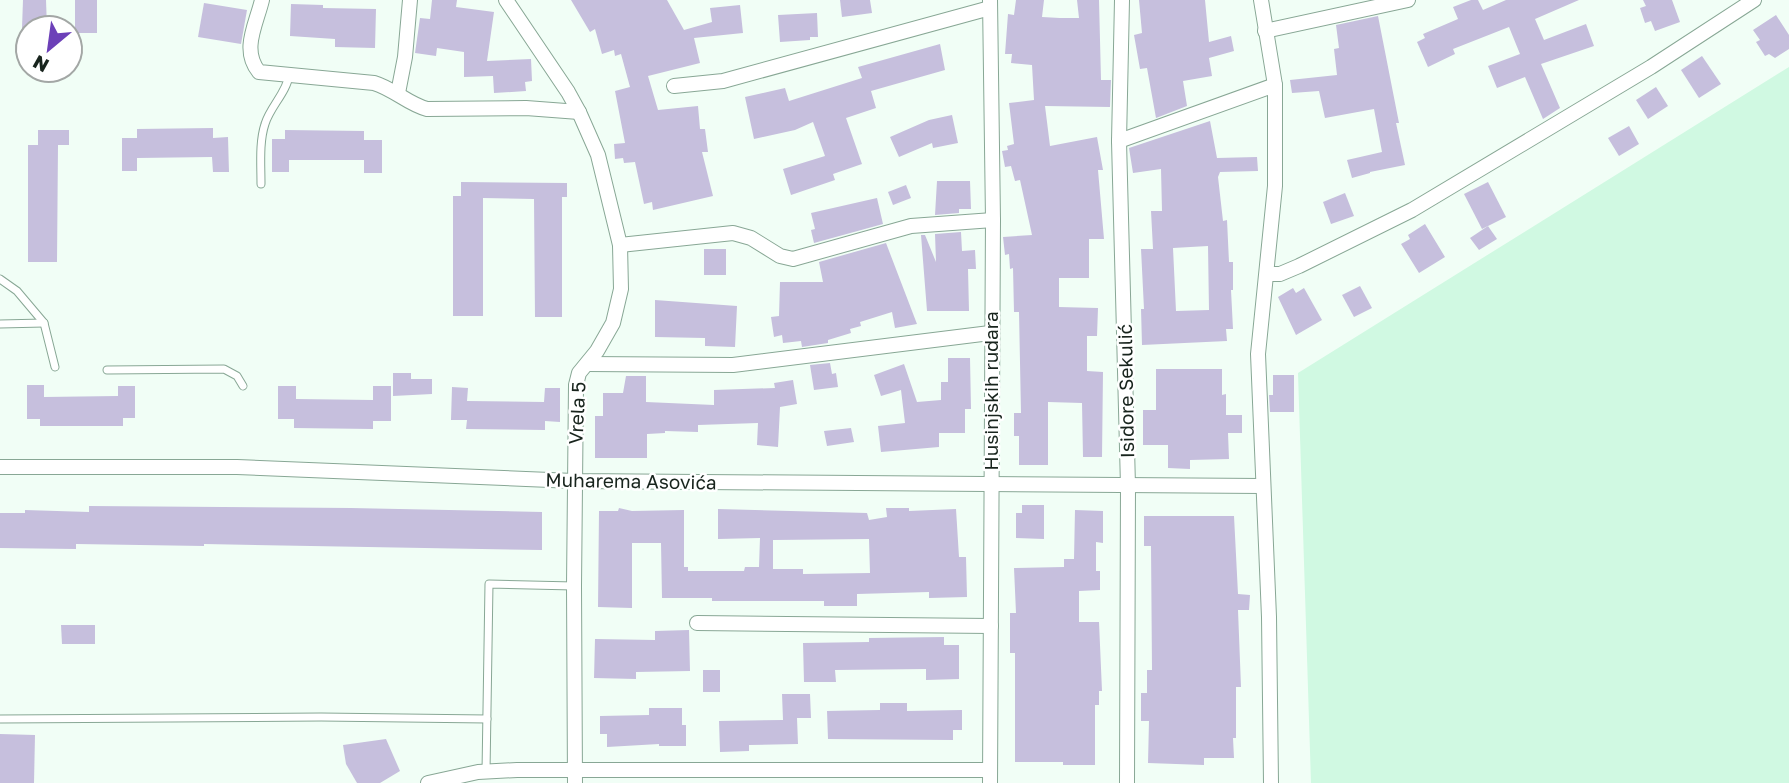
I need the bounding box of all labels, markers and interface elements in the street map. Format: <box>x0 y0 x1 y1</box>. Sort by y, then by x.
north arrow <box>14 14 84 84</box>
text: N <box>29 51 52 78</box>
street label: Husinjskih rudara <box>979 311 1002 471</box>
street label: Isidore Sekulić <box>1113 324 1138 458</box>
street label: Vrela 5 <box>563 381 590 445</box>
street label: Muharema Asovića <box>545 468 717 493</box>

